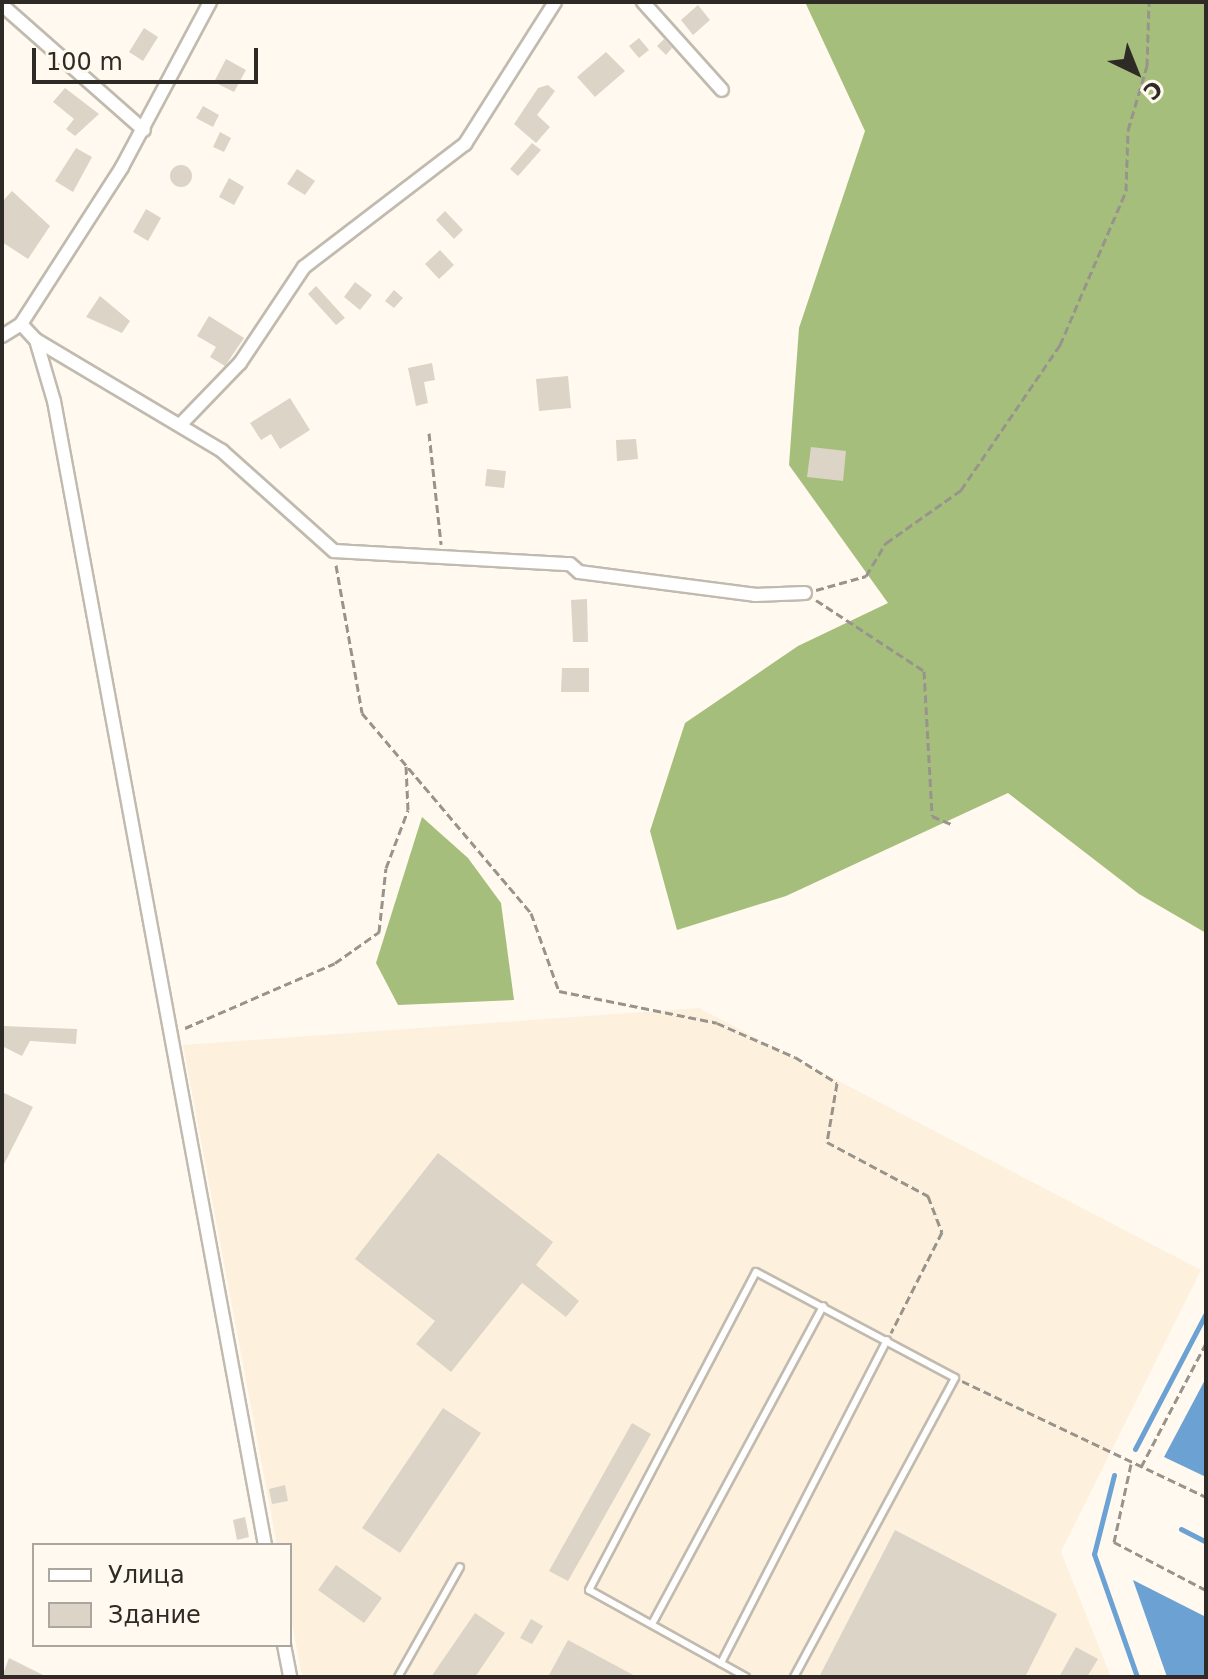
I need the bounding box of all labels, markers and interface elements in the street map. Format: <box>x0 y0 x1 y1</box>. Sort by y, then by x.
scale bar <box>36 32 262 82</box>
north arrow <box>1096 32 1176 112</box>
text: 100 m <box>46 48 123 76</box>
text: С <box>1138 75 1167 105</box>
legend <box>32 1543 292 1647</box>
text: Улица <box>108 1561 185 1589</box>
text: Здание <box>108 1601 201 1629</box>

